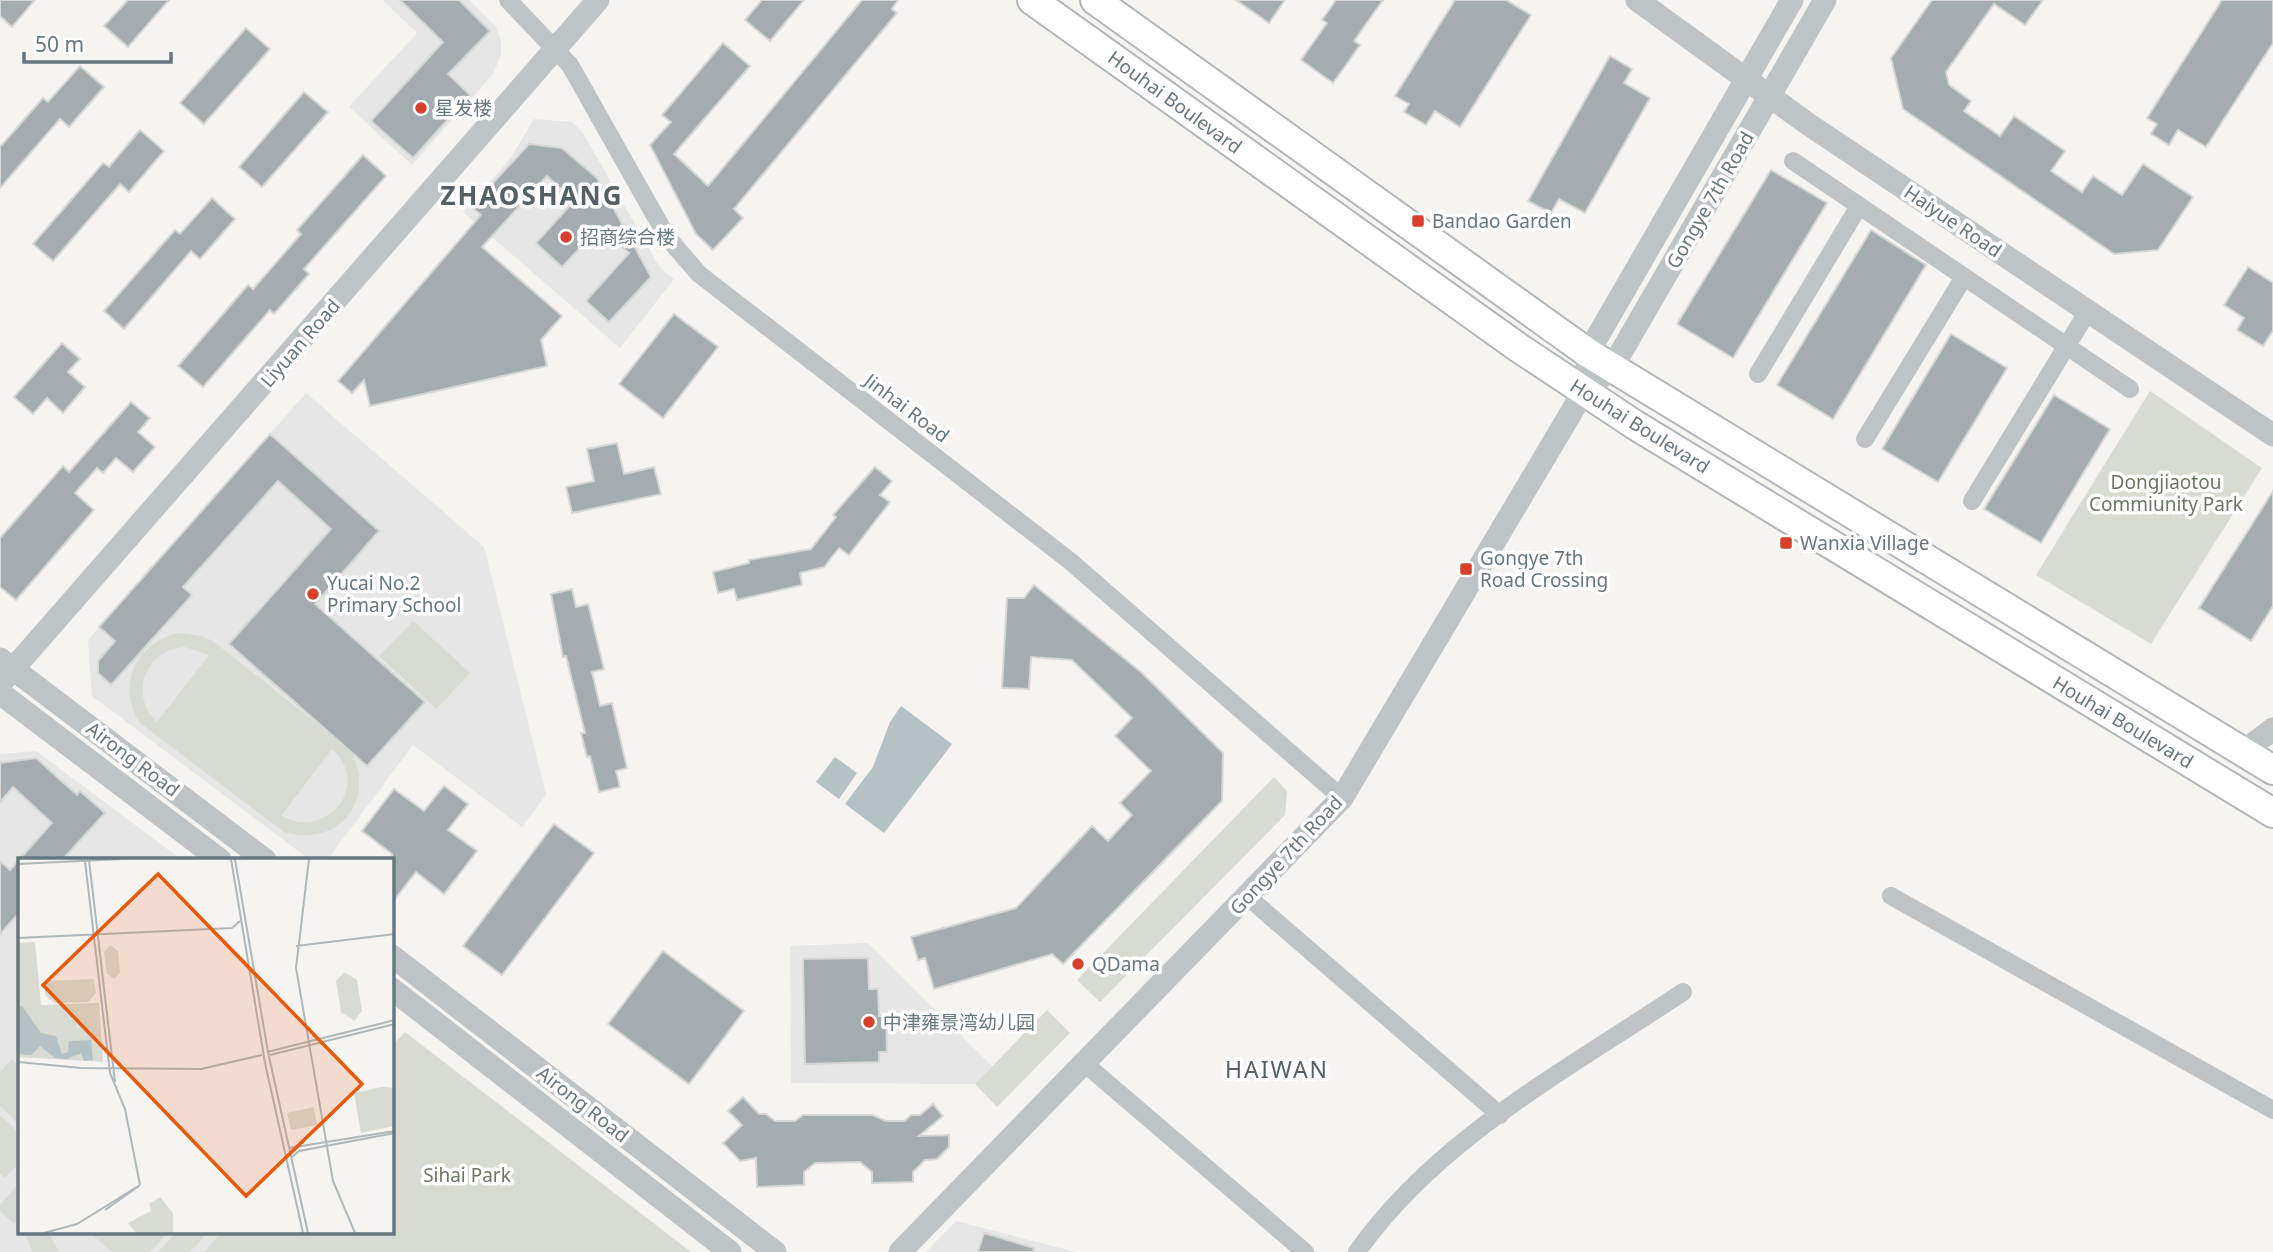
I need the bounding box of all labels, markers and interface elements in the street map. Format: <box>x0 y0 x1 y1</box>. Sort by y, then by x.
scale bar <box>24 21 172 65</box>
text: 50 m <box>35 30 84 58</box>
street label: Houhai Boulevard <box>1103 45 1247 159</box>
place label: 星发楼 <box>435 95 492 121</box>
marker: 星发楼 <box>413 100 429 116</box>
street label: Gongye 7th Road <box>1660 127 1760 273</box>
district label: ZHAOSHANG <box>440 177 624 213</box>
street label: Haiyue Road <box>1899 179 2007 263</box>
place label: Bandao Garden <box>1432 208 1572 234</box>
marker: Bandao Garden <box>1410 213 1426 229</box>
place label: 招商综合楼 <box>580 224 675 250</box>
marker: 招商综合楼 <box>558 229 574 245</box>
street label: Liyuan Road <box>254 293 346 393</box>
street label: Jinhai Road <box>858 366 955 448</box>
street label: Houhai Boulevard <box>1565 373 1715 479</box>
park label: Dongjiaotou Commiunity Park <box>2089 469 2243 517</box>
place label: Wanxia Village <box>1800 530 1929 556</box>
marker: Wanxia Village <box>1778 535 1794 551</box>
place label: Gongye 7th Road Crossing <box>1480 545 1608 593</box>
marker: Gongye 7th Road Crossing <box>1458 561 1474 577</box>
place label: Yucai No.2 Primary School <box>327 570 461 618</box>
marker: Yucai No.2 Primary School <box>305 586 321 602</box>
street label: Houhai Boulevard <box>2048 670 2198 774</box>
street label: Airong Road <box>81 716 185 802</box>
street label: Gongye 7th Road <box>1224 790 1348 920</box>
inset map <box>18 858 394 1234</box>
place label: QDama <box>1092 951 1160 977</box>
marker: QDama <box>1070 956 1086 972</box>
place label: 中津雍景湾幼儿园 <box>883 1009 1035 1035</box>
marker: 中津雍景湾幼儿园 <box>861 1014 877 1030</box>
district label: HAIWAN <box>1225 1053 1329 1085</box>
street label: Airong Road <box>532 1060 634 1148</box>
park label: Sihai Park <box>423 1162 511 1188</box>

